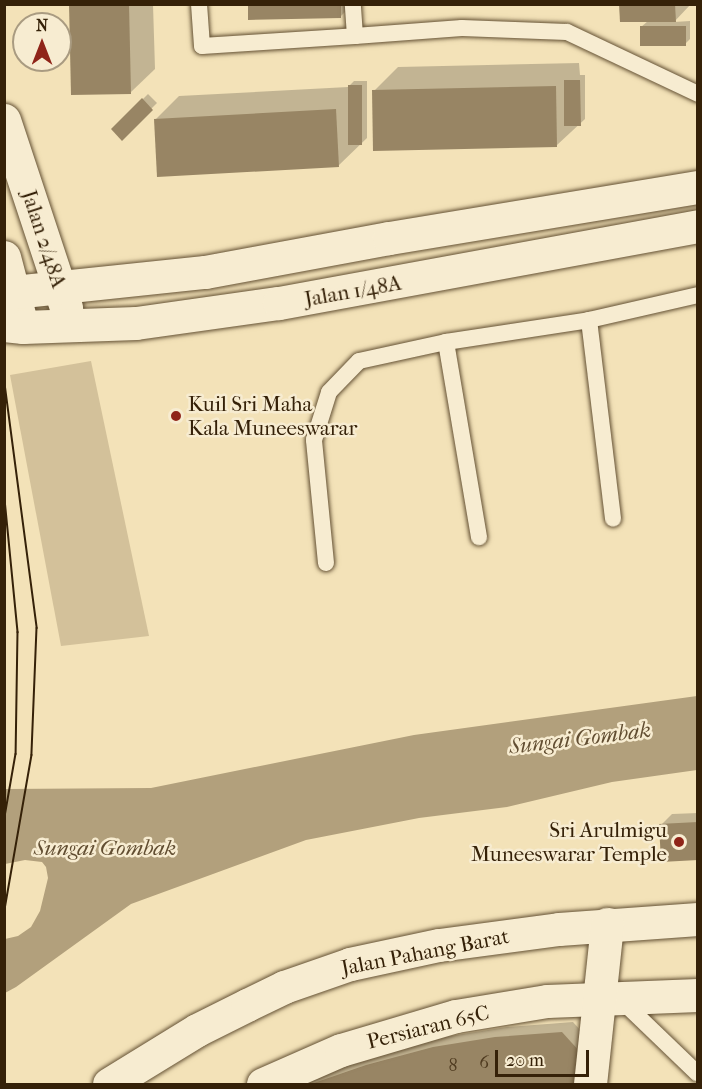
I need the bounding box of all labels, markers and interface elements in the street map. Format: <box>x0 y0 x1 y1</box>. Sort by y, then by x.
north arrow <box>12 12 72 72</box>
text: N <box>36 16 48 35</box>
street label: Jalan 2/48A <box>16 187 72 291</box>
street label: Jalan 1/48A <box>303 270 403 312</box>
place label: Kuil Sri Maha Kala Muneeswarar <box>188 391 357 441</box>
marker: Kuil Sri Maha Kala Muneeswarar <box>169 409 183 423</box>
water label: Sungai Gombak <box>508 717 652 761</box>
place label: Sri Arulmigu Muneeswarar Temple <box>471 817 667 867</box>
marker: Sri Arulmigu Muneeswarar Temple <box>672 835 686 849</box>
water label: Sungai Gombak <box>34 836 176 862</box>
street label: Jalan Pahang Barat <box>339 923 511 981</box>
street label: Persiaran 65C <box>364 1000 492 1054</box>
scale bar <box>498 1038 592 1076</box>
text: 20 m <box>506 1050 544 1071</box>
house number: 6 <box>479 1052 489 1074</box>
house number: 8 <box>448 1055 458 1077</box>

